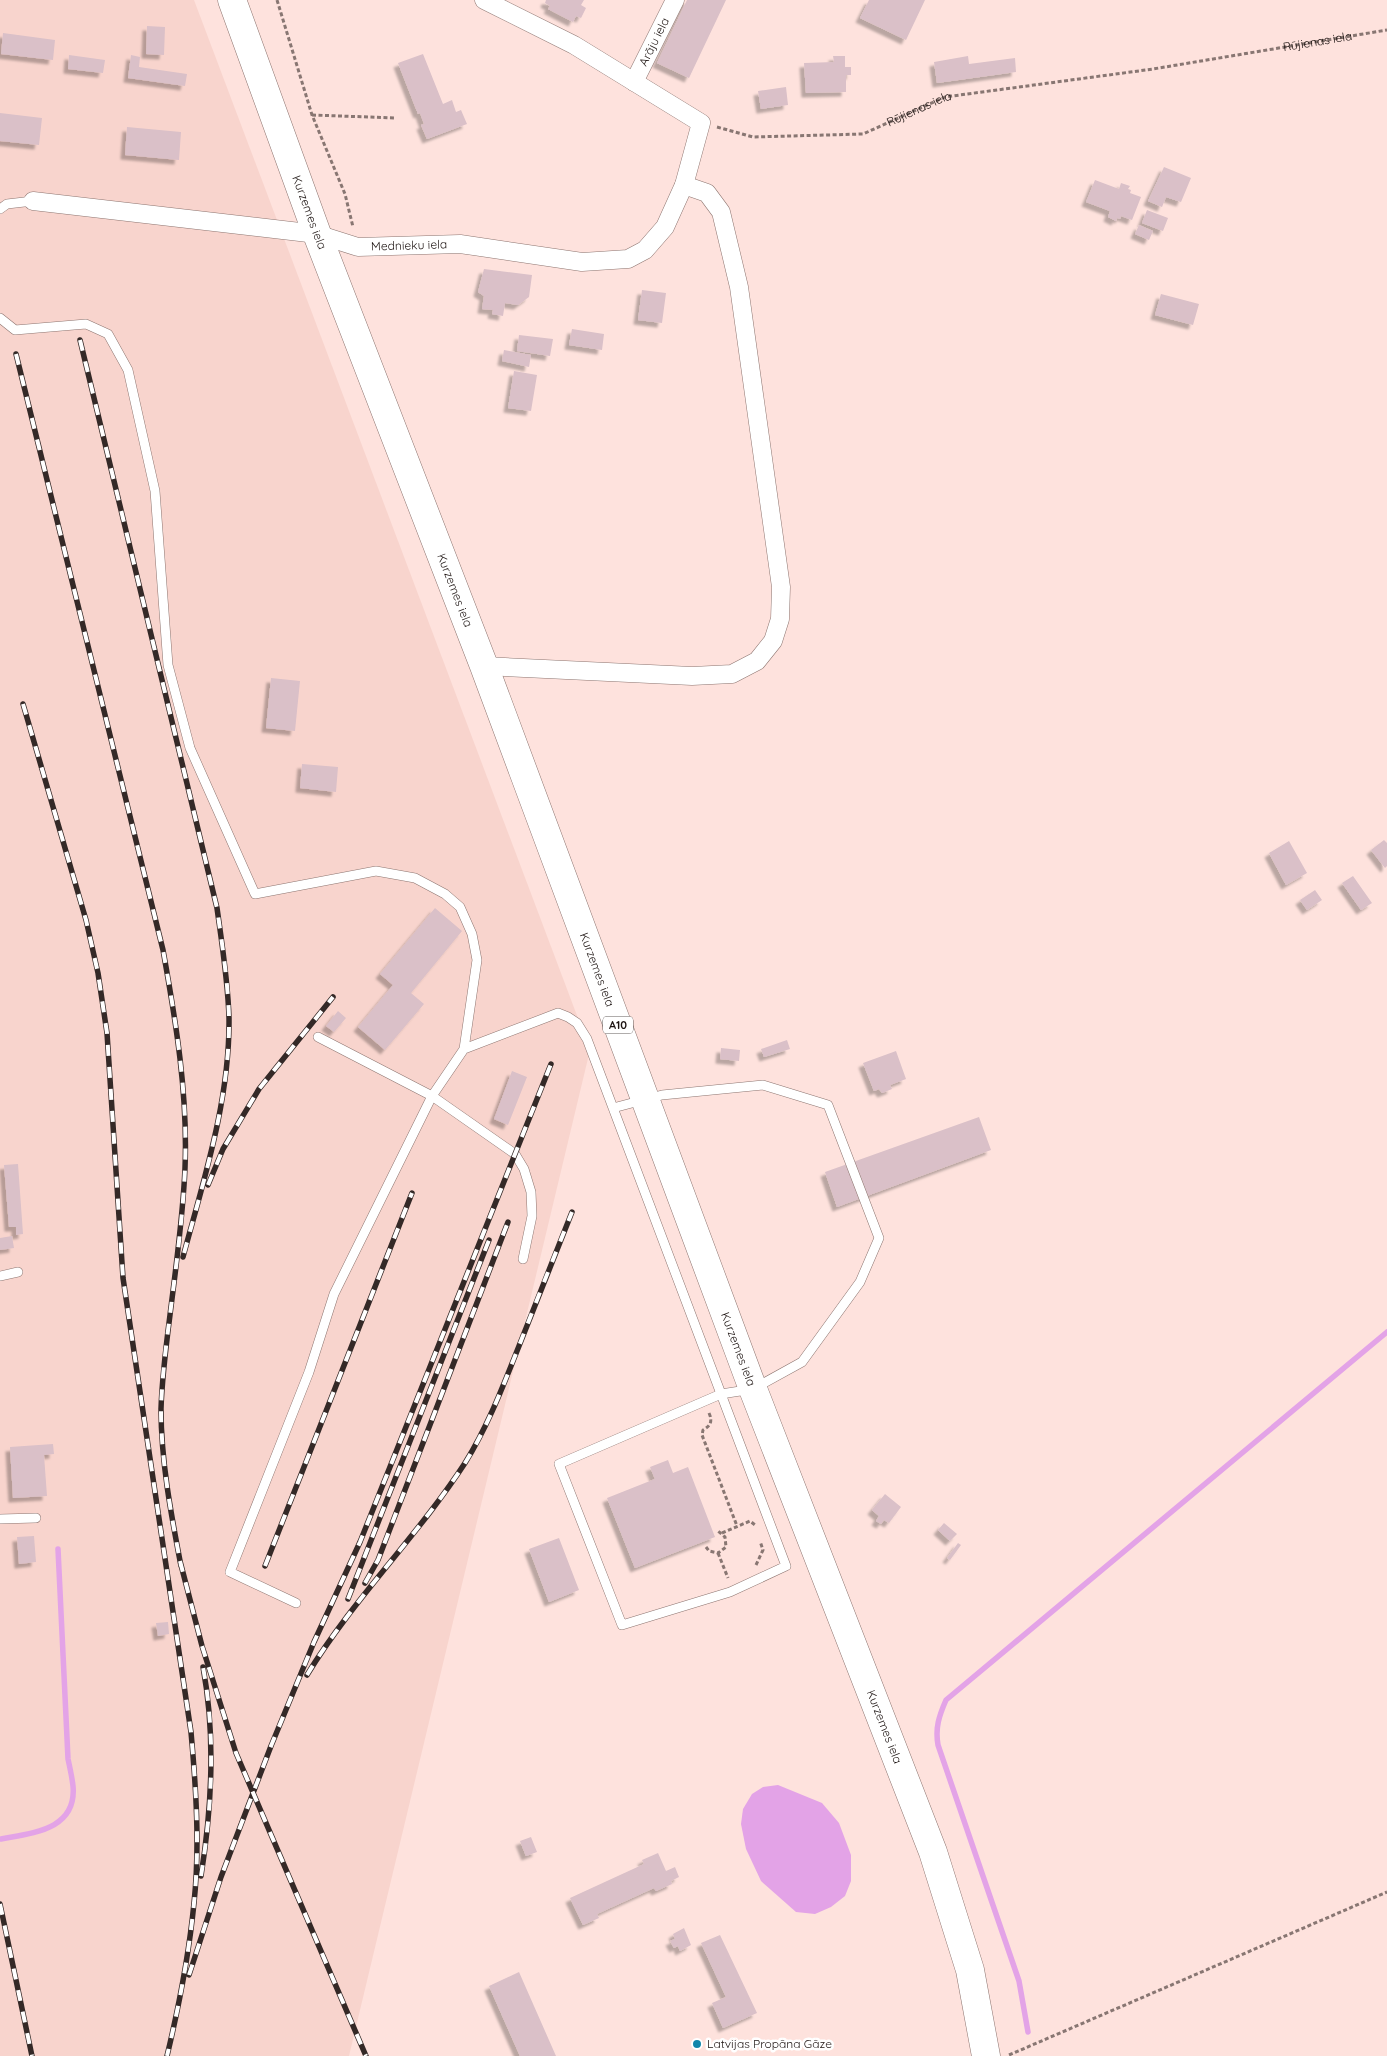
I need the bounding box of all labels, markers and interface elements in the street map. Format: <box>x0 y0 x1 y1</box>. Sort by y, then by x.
street label: Arāju iela <box>635 15 672 68</box>
street label: Rūjienas iela <box>1282 28 1353 54</box>
street label: Rūjienas iela <box>884 88 952 129</box>
street label: Kurzemes iela <box>289 173 330 251</box>
street label: Mednieku iela <box>371 236 447 254</box>
street label: Kurzemes iela <box>434 551 476 629</box>
street label: Kurzemes iela <box>577 930 618 1009</box>
road number: A10 <box>603 1016 633 1034</box>
street label: Kurzemes iela <box>718 1310 759 1388</box>
street label: Kurzemes iela <box>864 1688 906 1766</box>
place label: Latvijas Propāna Gāze <box>707 2036 832 2051</box>
marker: Latvijas Propāna Gāze <box>691 2038 703 2050</box>

